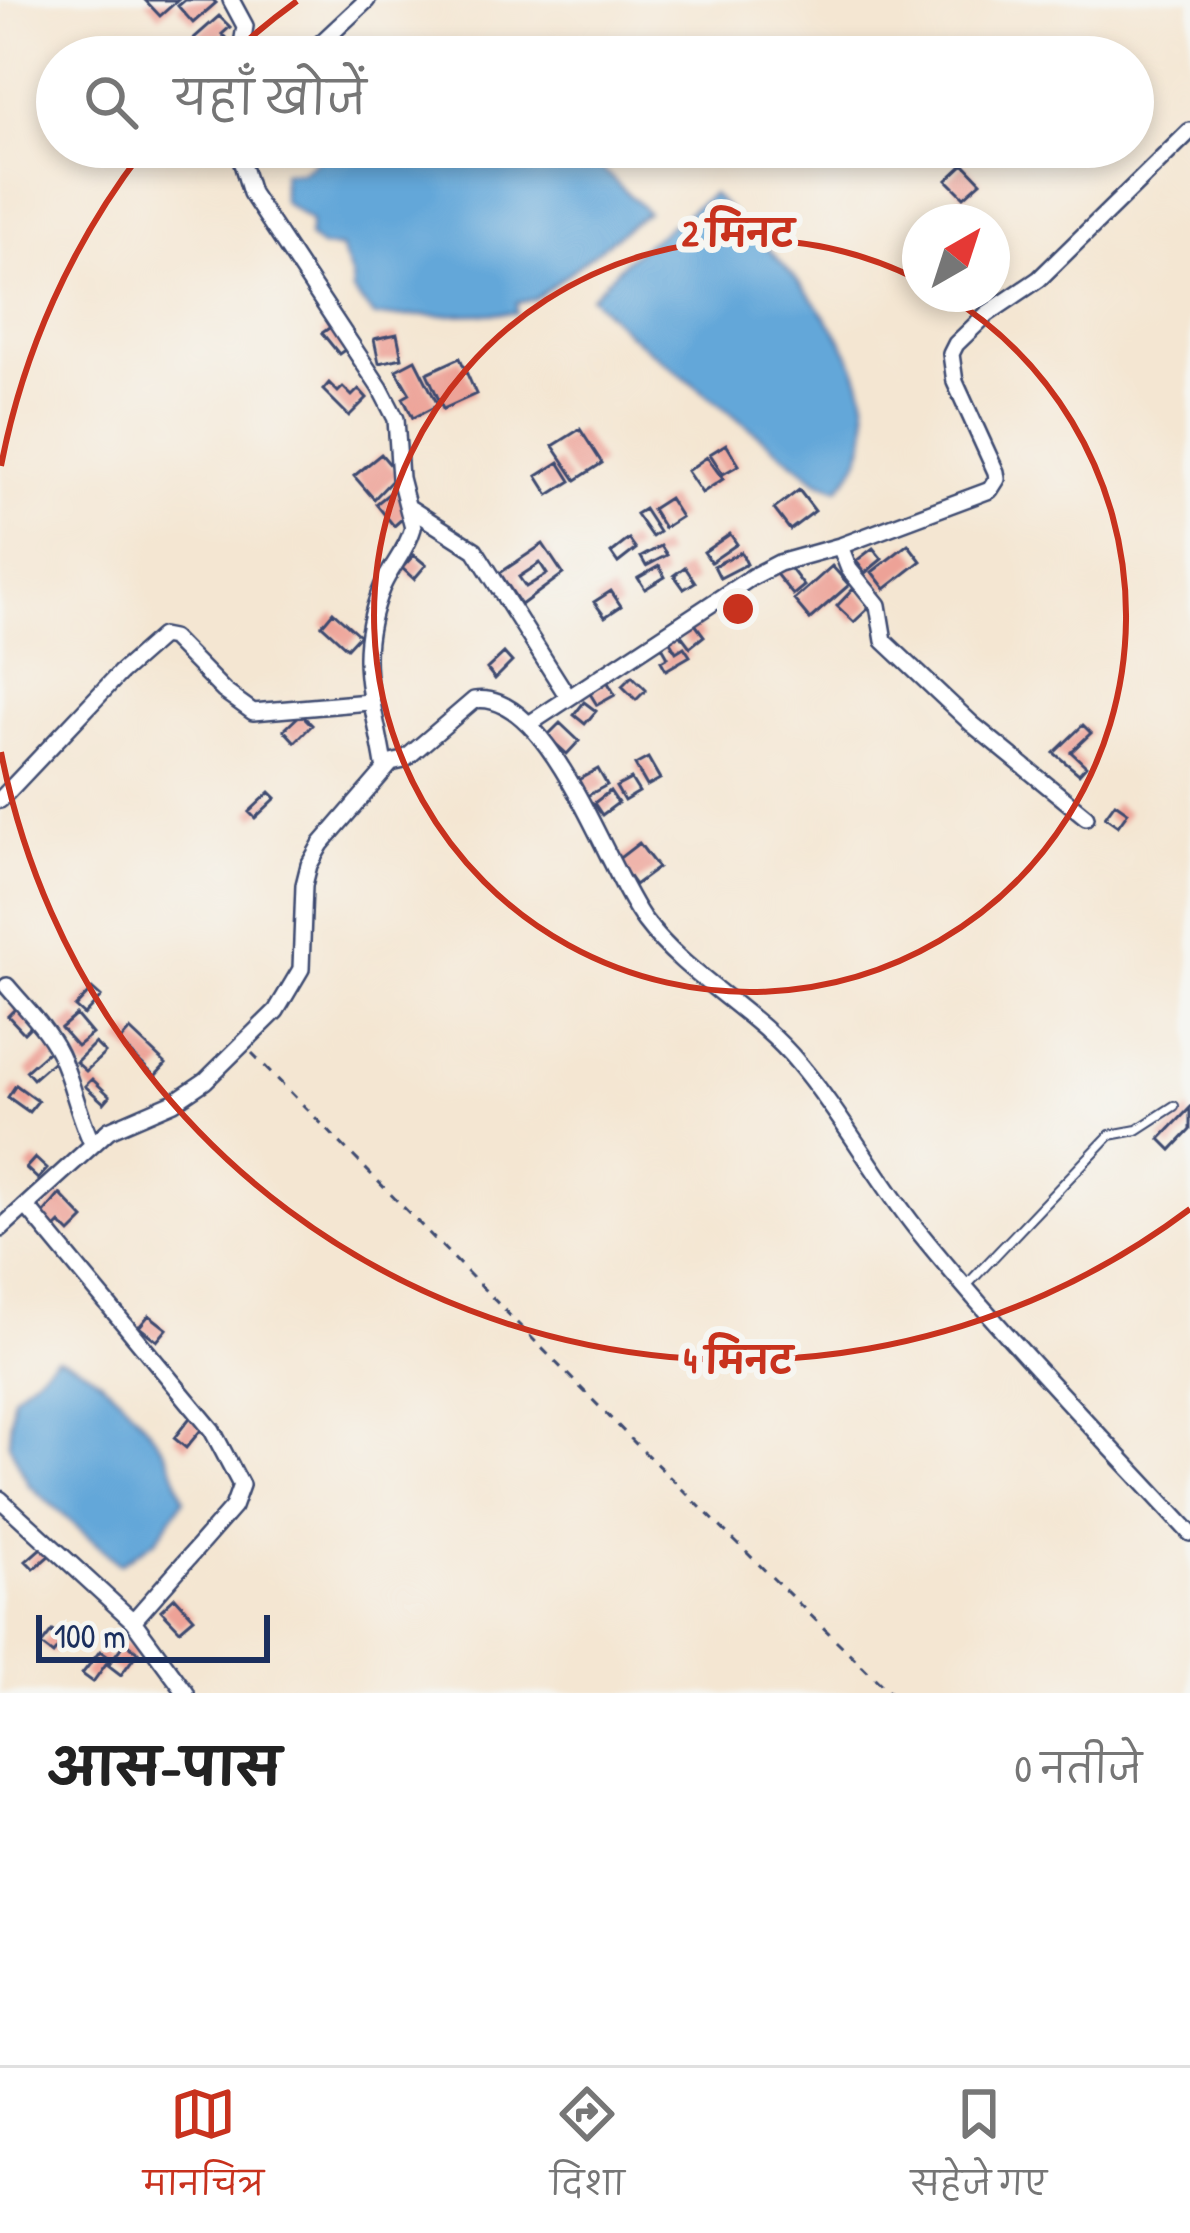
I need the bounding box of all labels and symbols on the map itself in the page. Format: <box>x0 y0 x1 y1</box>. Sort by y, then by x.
north arrow <box>902 204 1010 312</box>
text: 2 मिनट <box>682 205 798 257</box>
centre of rings <box>717 588 759 630</box>
text: 4 मिनट <box>683 1332 796 1384</box>
scale bar <box>36 1609 270 1662</box>

